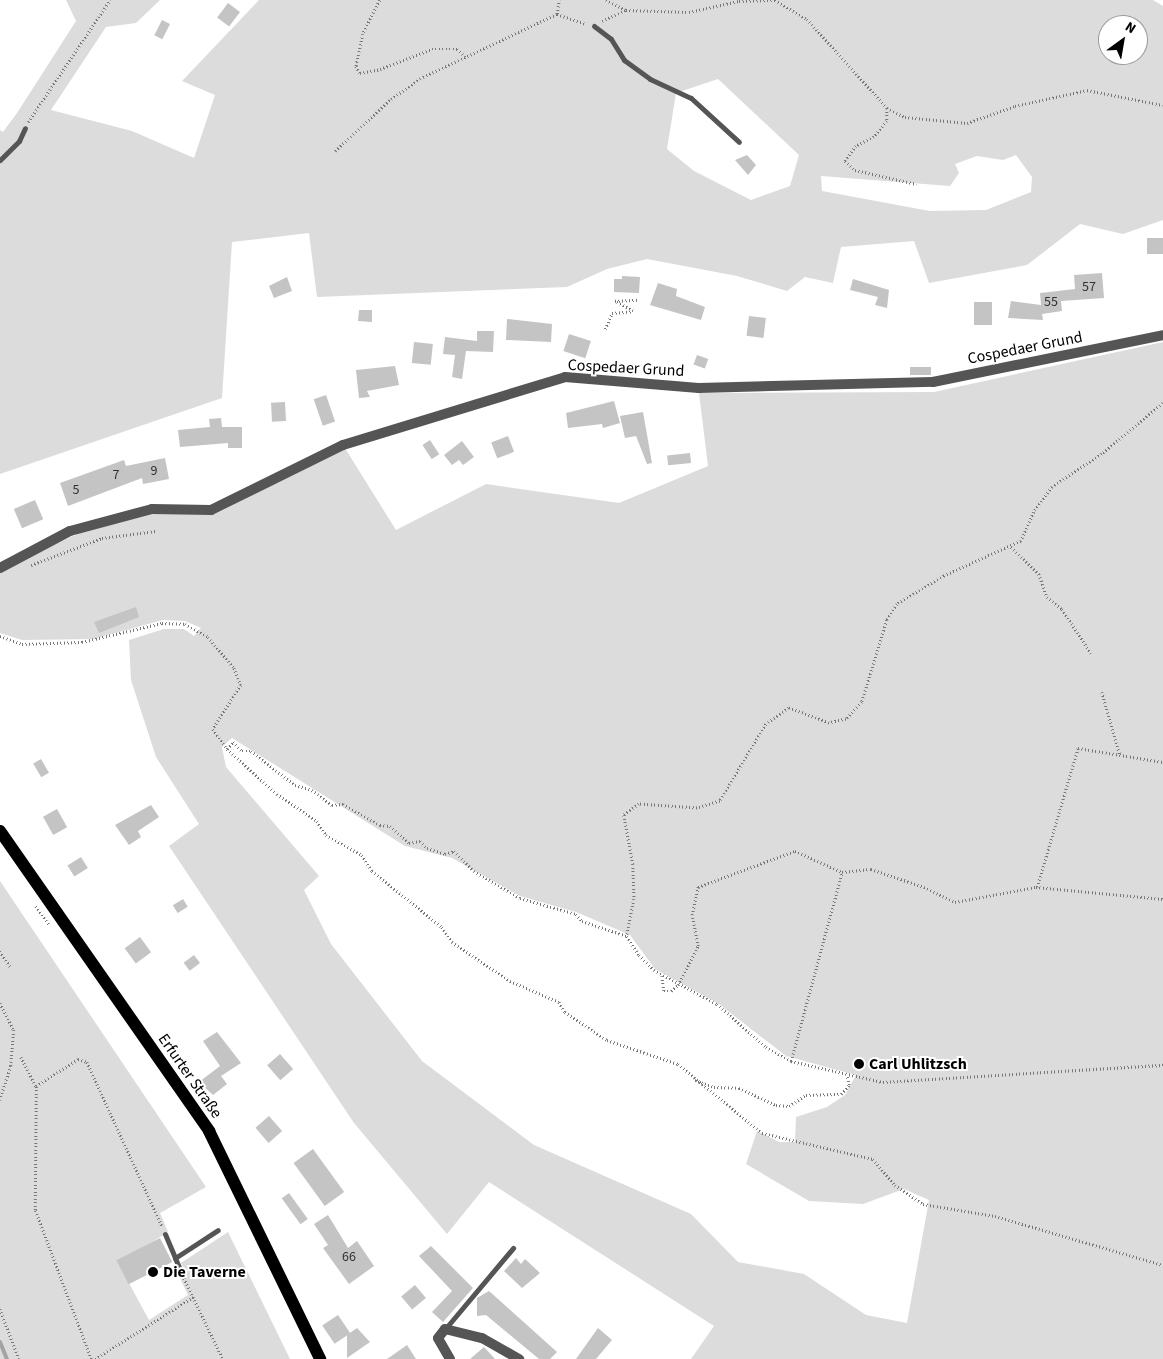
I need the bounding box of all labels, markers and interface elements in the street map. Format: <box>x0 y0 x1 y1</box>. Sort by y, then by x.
north arrow <box>1098 15 1148 65</box>
text: N <box>1121 17 1140 39</box>
house number: 57 <box>1082 279 1096 295</box>
house number: 55 <box>1044 294 1058 310</box>
street label: Cospedaer Grund <box>966 327 1084 369</box>
street label: Cospedaer Grund <box>567 355 685 381</box>
house number: 9 <box>151 463 157 479</box>
house number: 7 <box>113 467 119 483</box>
house number: 5 <box>73 482 79 498</box>
street label: Erfurter Straße <box>154 1030 226 1122</box>
place label: Carl Uhlitzsch <box>869 1054 967 1074</box>
marker: Carl Uhlitzsch <box>853 1058 865 1070</box>
house number: 66 <box>342 1249 356 1265</box>
place label: Die Taverne <box>163 1262 246 1282</box>
marker: Die Taverne <box>147 1266 159 1278</box>

